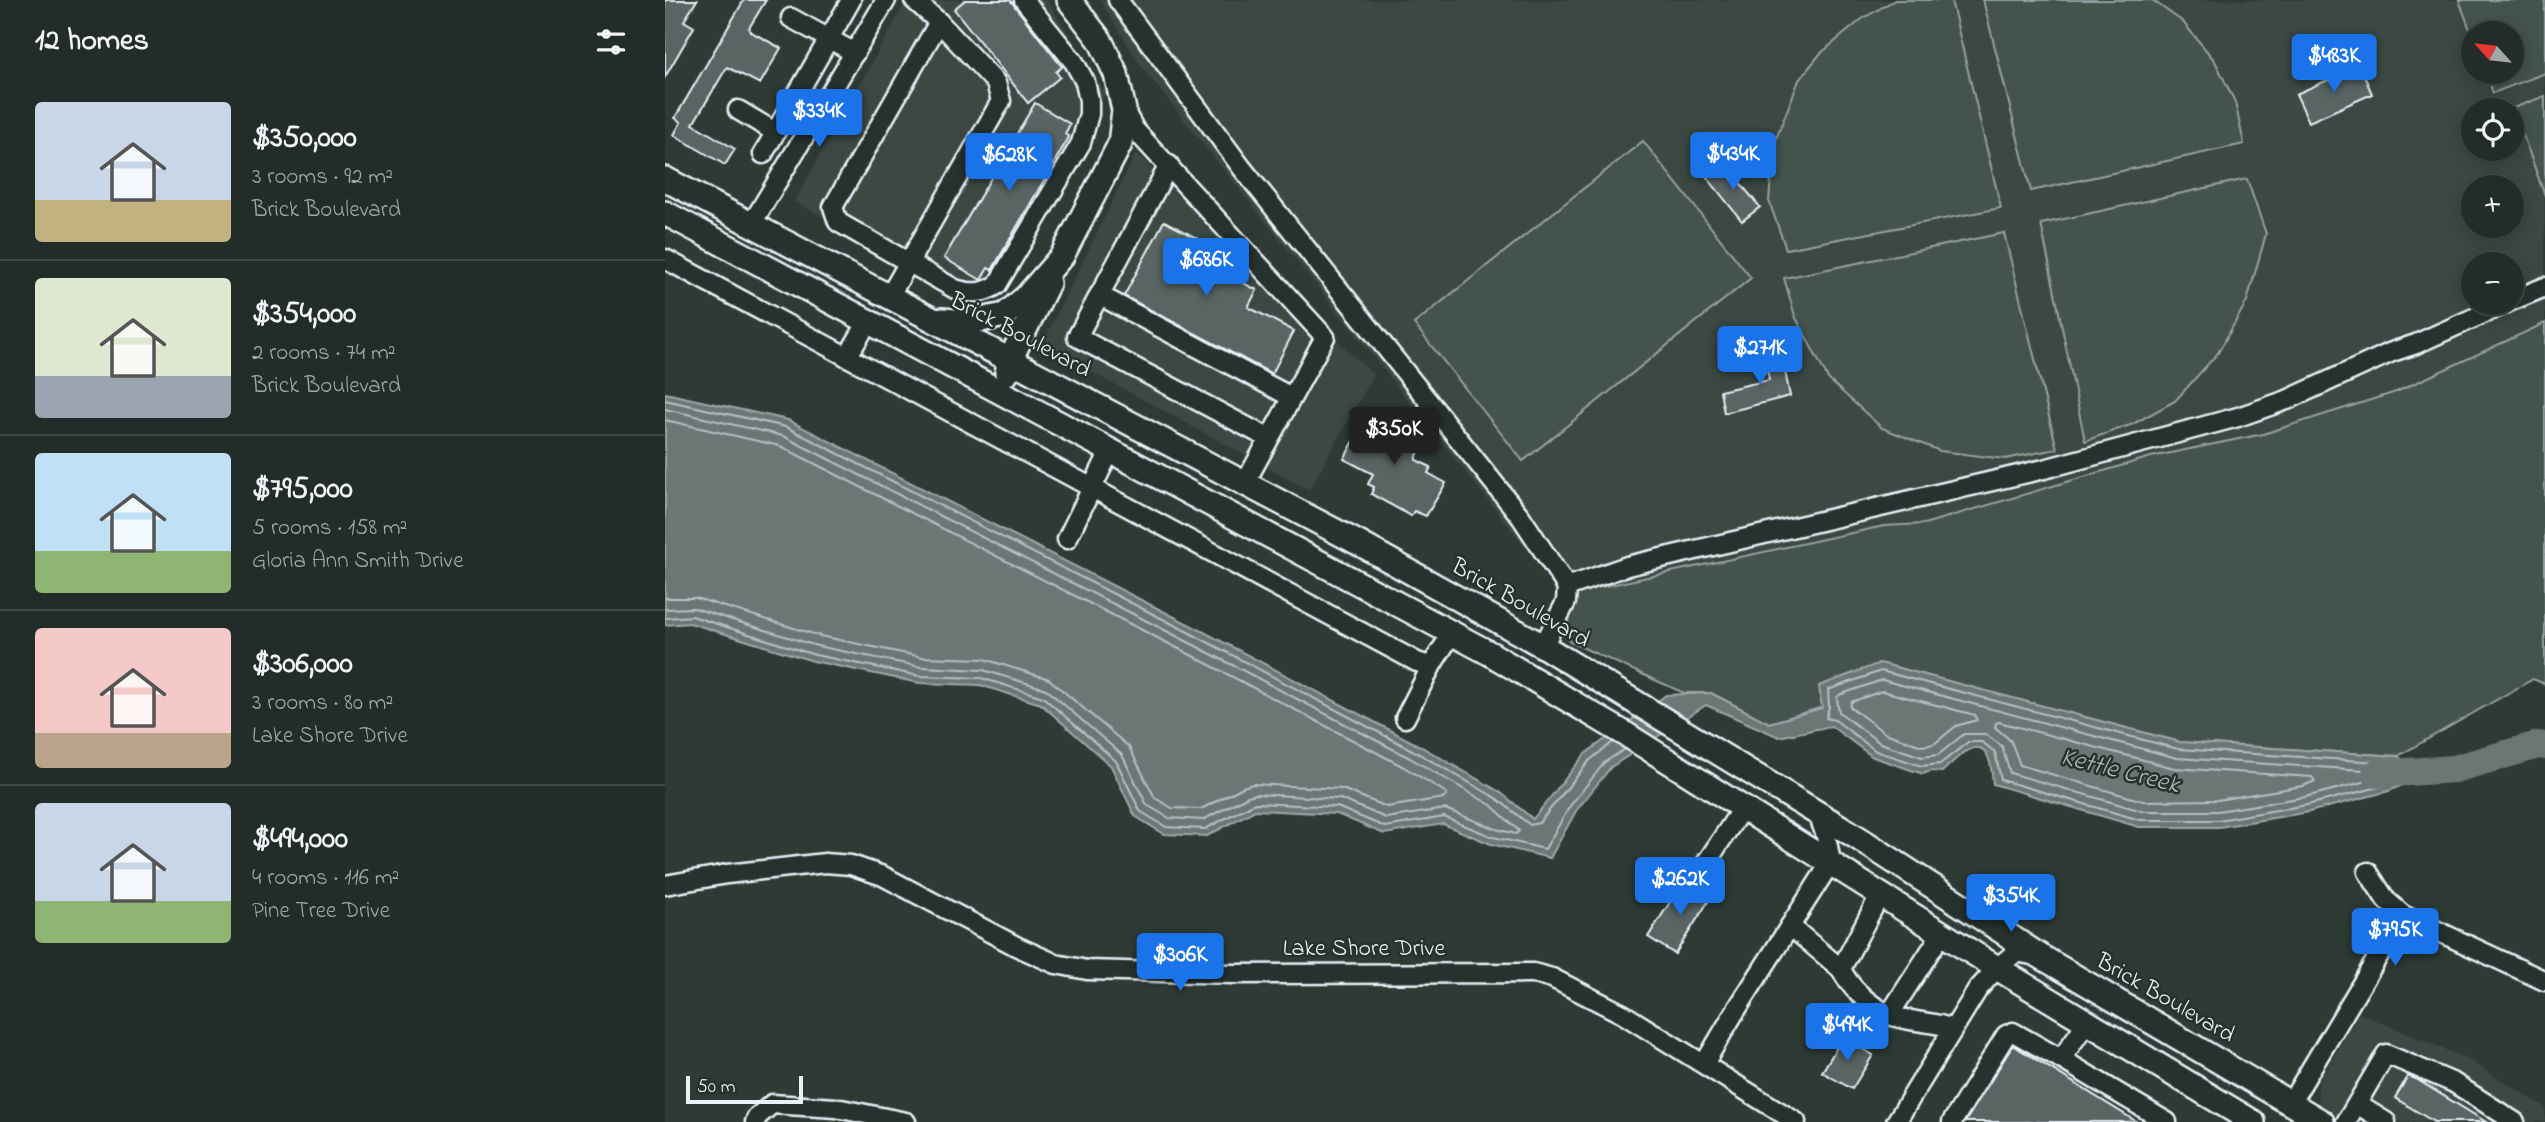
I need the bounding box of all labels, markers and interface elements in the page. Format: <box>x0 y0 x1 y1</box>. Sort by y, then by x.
text: 12 homes <box>35 20 149 64</box>
north arrow <box>2461 21 2523 84</box>
map controls <box>2461 21 2524 315</box>
icon: filters <box>592 23 630 61</box>
pin: $483K <box>2285 34 2383 94</box>
text: $483K <box>2308 40 2360 73</box>
pin: $334K <box>770 90 868 149</box>
text: $334K <box>792 95 846 128</box>
button: locate <box>2461 98 2524 161</box>
text: $350,000 <box>252 117 357 161</box>
icon: home <box>91 130 175 214</box>
pin: $434K <box>1684 132 1782 192</box>
pin: $628K <box>960 134 1058 193</box>
text: $434K <box>1706 138 1760 171</box>
text: $628K <box>981 139 1037 172</box>
text: 3 rooms · 92 m² <box>252 161 393 194</box>
button: + <box>2461 175 2524 238</box>
text: Brick Boulevard <box>252 194 401 227</box>
pin: $686K <box>1157 238 1255 298</box>
text: $686K <box>1179 244 1233 277</box>
button: − <box>2461 252 2524 315</box>
street label: Brick Boulevard <box>942 284 1097 388</box>
text: $354,000 <box>252 293 356 337</box>
icon: home <box>91 306 175 390</box>
pin: $271K <box>1711 326 1809 386</box>
text: $271K <box>1733 332 1787 365</box>
text: 2 rooms · 74 m² <box>252 337 396 370</box>
text: Brick Boulevard <box>252 370 401 403</box>
pin: $350K <box>1345 407 1443 467</box>
text: $350K <box>1365 413 1423 446</box>
text: $795,000 <box>252 468 353 512</box>
icon: home <box>91 481 175 565</box>
text: 5 rooms · 158 m² <box>252 512 407 545</box>
text: Gloria Ann Smith Drive <box>252 545 463 578</box>
street label: Brick Boulevard <box>1443 550 1596 658</box>
text: $306,000 <box>252 643 353 687</box>
icon: home <box>91 656 175 740</box>
text: 3 rooms · 80 m² <box>252 687 393 720</box>
text: Lake Shore Drive <box>252 720 408 753</box>
water label: Kettle Creek <box>2057 739 2185 805</box>
text: $494,000 <box>252 818 348 862</box>
icon: home <box>91 831 175 915</box>
pin: $262K <box>1631 858 1729 917</box>
text: 4 rooms · 116 m² <box>252 862 399 895</box>
text: $262K <box>1651 863 1709 896</box>
pin: $354K <box>1962 874 2060 934</box>
text: $354K <box>1982 880 2040 913</box>
text: Pine Tree Drive <box>252 895 390 928</box>
pin: $795K <box>2346 908 2444 968</box>
text: $795K <box>2368 914 2422 947</box>
street label: Lake Shore Drive <box>1283 932 1446 967</box>
pin: $306K <box>1131 934 1229 993</box>
text: $306K <box>1153 939 1207 972</box>
street label: Brick Boulevard <box>2088 945 2241 1053</box>
pin: $494K <box>1798 1004 1896 1063</box>
text: $494K <box>1822 1009 1872 1042</box>
scale bar <box>686 1073 803 1105</box>
text: 50 m <box>697 1074 736 1101</box>

